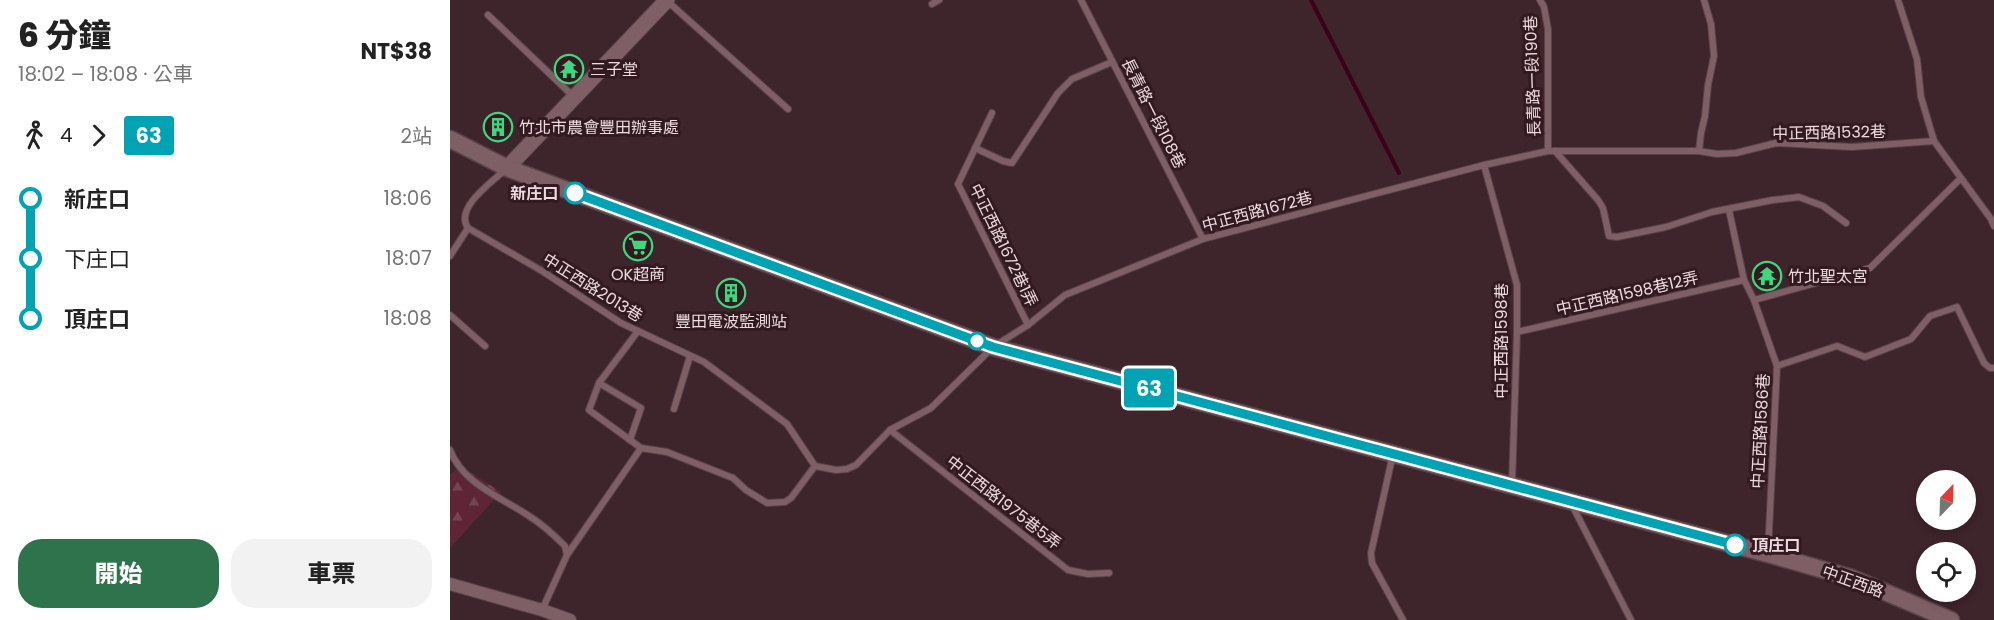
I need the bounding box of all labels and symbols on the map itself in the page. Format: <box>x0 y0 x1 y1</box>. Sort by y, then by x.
street label: 長青路一段190巷 <box>1519 15 1546 137</box>
temple icon: 三子堂 <box>553 53 585 85</box>
street label: 長青路一段108巷 <box>1116 54 1191 172</box>
place label: 三子堂 <box>590 58 638 81</box>
building icon: 竹北市農會豐田辦事處 <box>482 111 514 143</box>
place label: 竹北市農會豐田辦事處 <box>519 116 679 139</box>
street label: 中正西路1532巷 <box>1772 120 1886 145</box>
street label: 中正西路1672巷1弄 <box>964 180 1043 311</box>
place label: 新庄口 <box>510 182 558 205</box>
marker: 新庄口 <box>564 182 586 204</box>
street label: 中正西路1672巷 <box>1199 186 1315 237</box>
supermarket icon: OK超商 <box>622 230 654 262</box>
street label: 中正西路2013巷 <box>538 248 647 327</box>
temple icon: 竹北聖太宮 <box>1751 260 1783 292</box>
place label: OK超商 <box>611 263 665 286</box>
place label: 竹北聖太宮 <box>1788 265 1868 288</box>
street label: 中正西路1598巷12弄 <box>1554 266 1701 321</box>
building icon: 豐田電波監測站 <box>715 277 747 309</box>
street label: 中正西路1598巷 <box>1490 283 1513 399</box>
place label: 豐田電波監測站 <box>675 310 787 333</box>
unlabelled marker <box>968 332 986 350</box>
line badge: 63 <box>1122 368 1176 408</box>
street label: 中正西路1586巷 <box>1746 373 1775 489</box>
street label: 中正西路1975巷5弄 <box>941 450 1066 555</box>
north arrow <box>1916 470 1976 530</box>
marker: 頂庄口 <box>1724 534 1746 556</box>
place label: 頂庄口 <box>1752 534 1800 557</box>
street label: 中正西路 <box>1819 560 1887 603</box>

